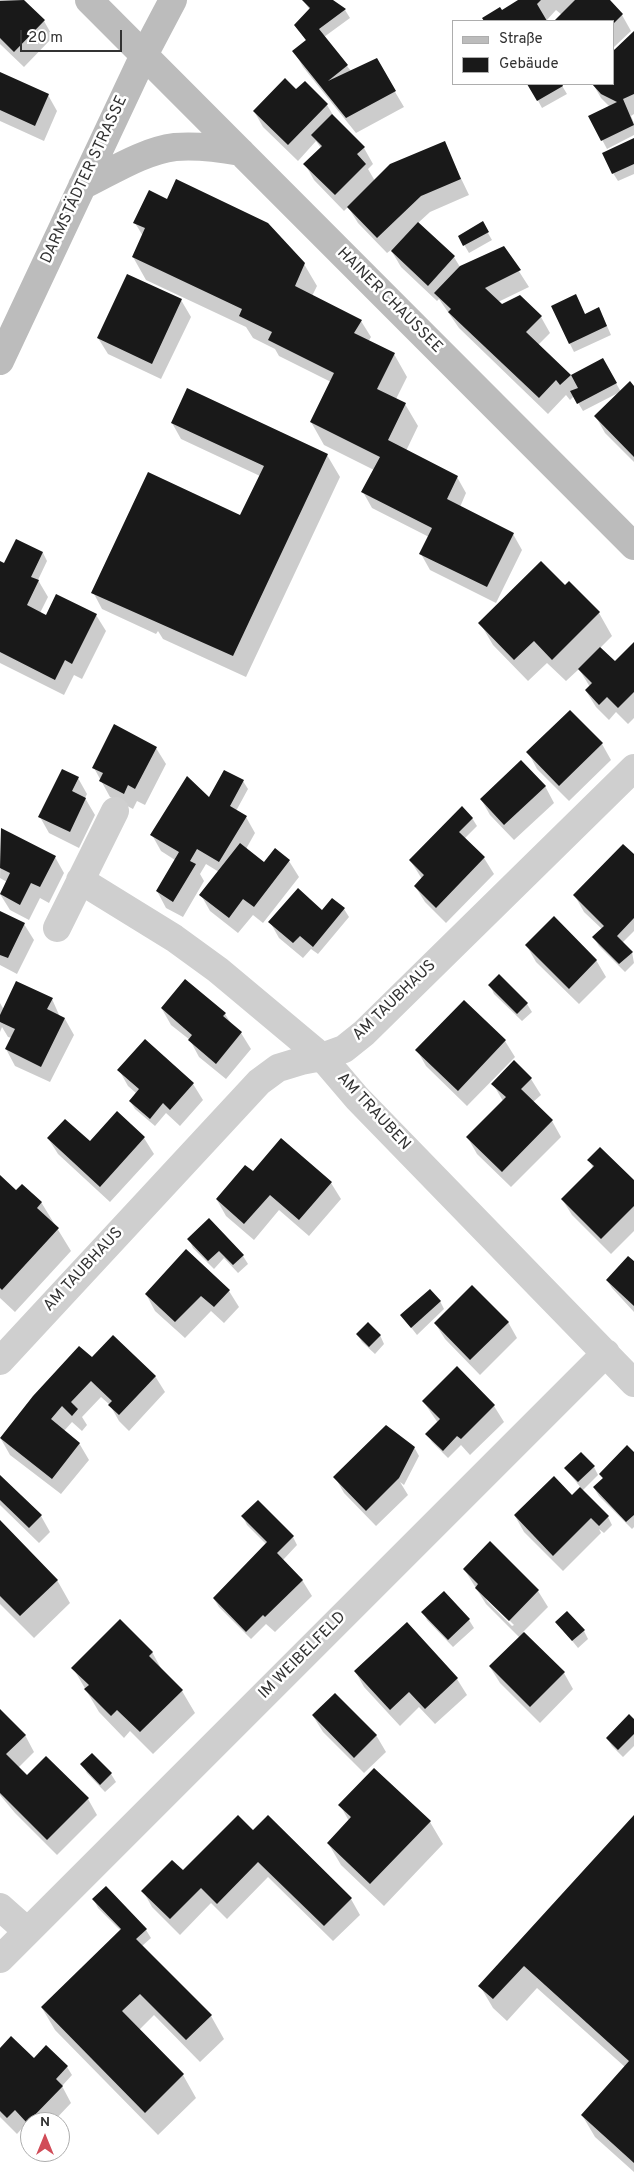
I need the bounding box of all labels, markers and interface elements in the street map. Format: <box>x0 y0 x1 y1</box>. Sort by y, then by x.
scale bar <box>22 20 125 52</box>
legend <box>452 20 614 85</box>
text: 20 m <box>28 29 63 48</box>
text: Straße <box>499 30 543 49</box>
text: Gebäude <box>499 55 559 74</box>
street label: DARMSTÄDTER STRASSE <box>38 93 132 267</box>
street label: HAINER CHAUSSEE <box>332 244 446 358</box>
street label: AM TAUBHAUS <box>349 957 441 1045</box>
street label: AM TRAUBEN <box>332 1069 414 1155</box>
street label: AM TAUBHAUS <box>40 1224 128 1316</box>
street label: IM WEIBELFELD <box>255 1608 351 1704</box>
north arrow <box>20 2112 70 2162</box>
text: N <box>40 2114 50 2131</box>

